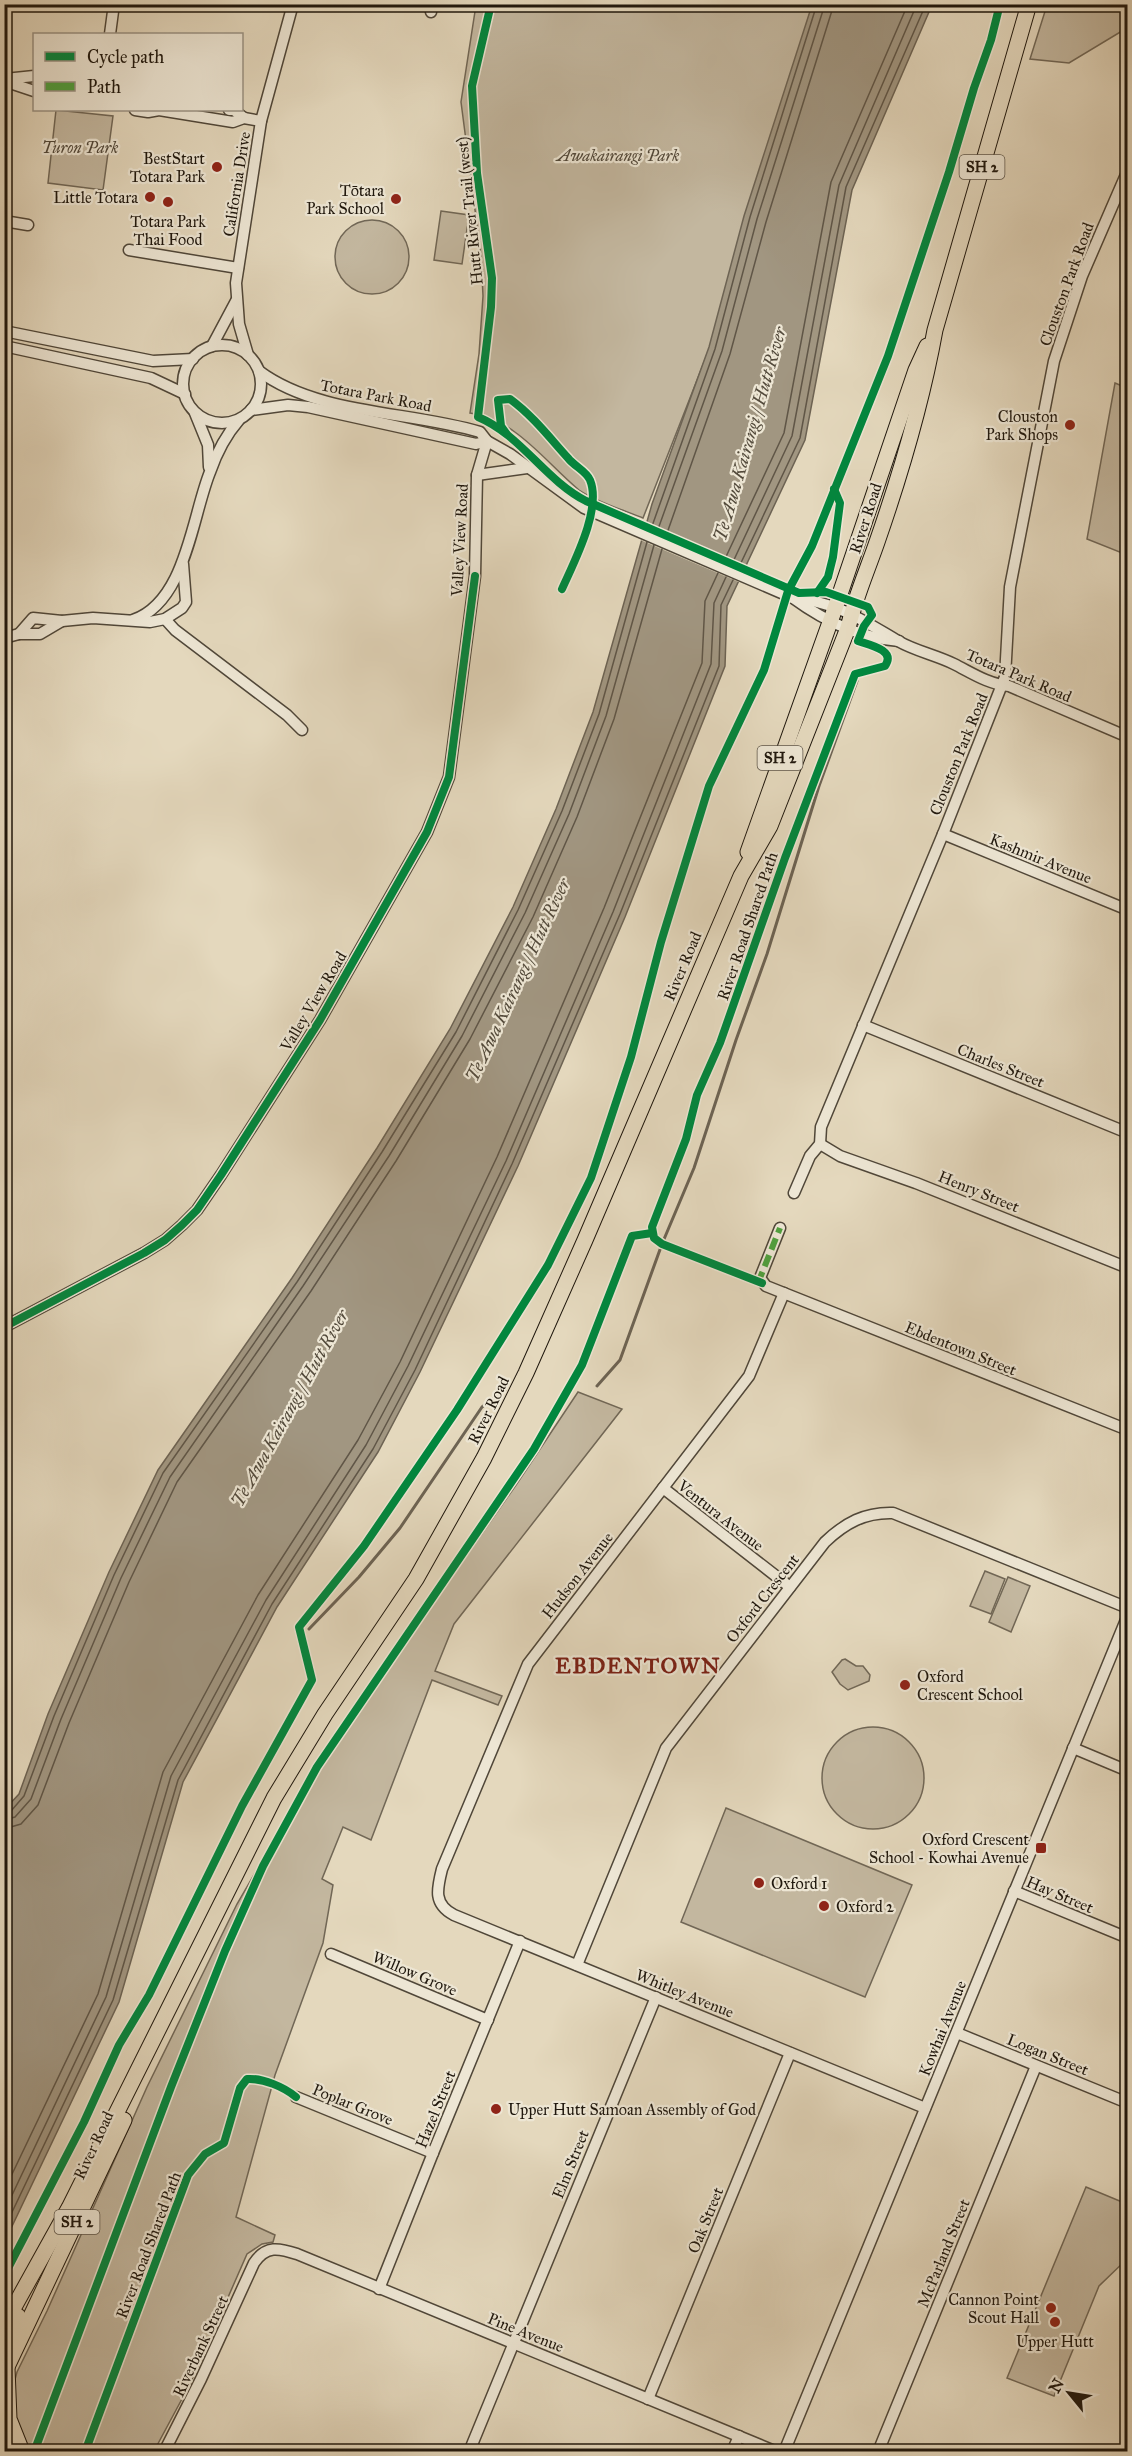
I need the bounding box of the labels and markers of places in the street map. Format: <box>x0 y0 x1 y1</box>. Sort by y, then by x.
place label: BestStart Totara Park <box>130 149 206 186</box>
marker: BestStart Totara Park <box>210 160 224 174</box>
place label: Tōtara Park School <box>306 181 385 218</box>
place label: Little Totara <box>53 188 138 207</box>
marker: Little Totara <box>143 190 157 204</box>
marker: Tōtara Park School <box>389 192 403 206</box>
marker: Totara Park Thai Food <box>161 195 175 209</box>
place label: Totara Park Thai Food <box>130 212 206 249</box>
place label: Clouston Park Shops <box>986 407 1058 444</box>
marker: Clouston Park Shops <box>1063 418 1077 432</box>
place label: Oxford Crescent School <box>917 1667 1023 1704</box>
marker: Oxford Crescent School <box>898 1678 912 1692</box>
place label: Oxford Crescent School - Kowhai Avenue <box>869 1830 1029 1867</box>
marker: Oxford Crescent School - Kowhai Avenue <box>1034 1841 1048 1855</box>
place label: Oxford 1 <box>771 1874 827 1893</box>
marker: Oxford 1 <box>752 1876 766 1890</box>
place label: Oxford 2 <box>836 1897 894 1916</box>
marker: Oxford 2 <box>817 1899 831 1913</box>
place label: Upper Hutt Samoan Assembly of God <box>508 2100 756 2119</box>
marker: Upper Hutt Samoan Assembly of God <box>489 2102 503 2116</box>
place label: Cannon Point Scout Hall <box>948 2290 1040 2327</box>
marker: Cannon Point Scout Hall <box>1044 2301 1058 2315</box>
marker: Upper Hutt <box>1048 2315 1062 2329</box>
place label: Upper Hutt <box>1016 2332 1094 2351</box>

